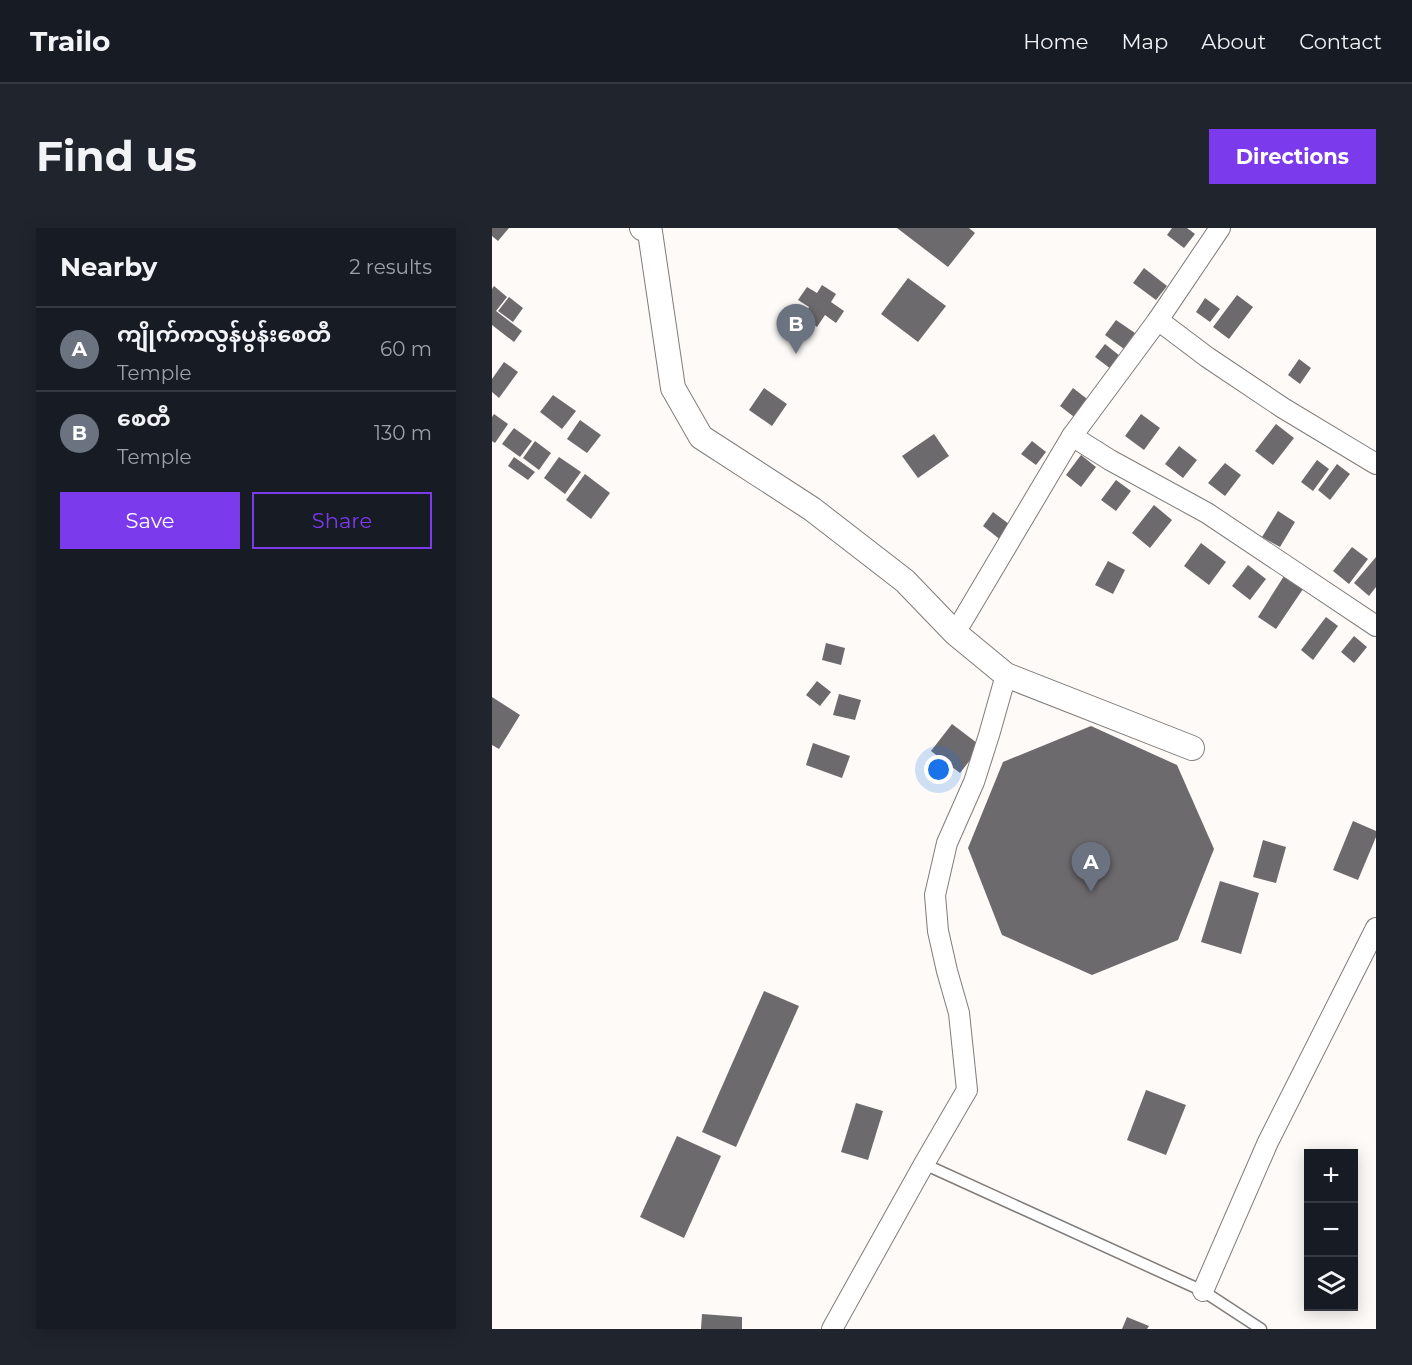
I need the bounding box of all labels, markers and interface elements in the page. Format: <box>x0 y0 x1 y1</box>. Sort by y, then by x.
text: Trailo <box>30 24 110 58</box>
text: Home <box>1023 29 1088 54</box>
text: Map <box>1121 29 1168 54</box>
text: About <box>1201 29 1266 54</box>
text: Contact <box>1299 29 1382 54</box>
button: Directions <box>1209 129 1376 184</box>
text: Find us <box>36 130 197 182</box>
text: Nearby <box>60 251 157 283</box>
text: 2 results <box>349 255 432 279</box>
pin: B <box>776 304 816 354</box>
text: ကျိုက်ကလွန်ပွန်းစေတီ <box>117 321 331 348</box>
text: A <box>72 337 87 361</box>
text: 60 m <box>380 337 432 361</box>
text: Temple <box>117 361 192 385</box>
text: စေတီ <box>117 405 171 432</box>
text: B <box>72 421 87 445</box>
text: 130 m <box>374 421 432 445</box>
text: Temple <box>117 445 192 469</box>
button: Save <box>60 492 240 549</box>
button: Share <box>252 492 432 549</box>
your location <box>924 755 953 784</box>
pin: A <box>1072 842 1110 892</box>
map controls <box>1304 1149 1358 1311</box>
button: + <box>1304 1149 1358 1203</box>
button: − <box>1304 1203 1358 1257</box>
button: layers <box>1304 1257 1358 1311</box>

